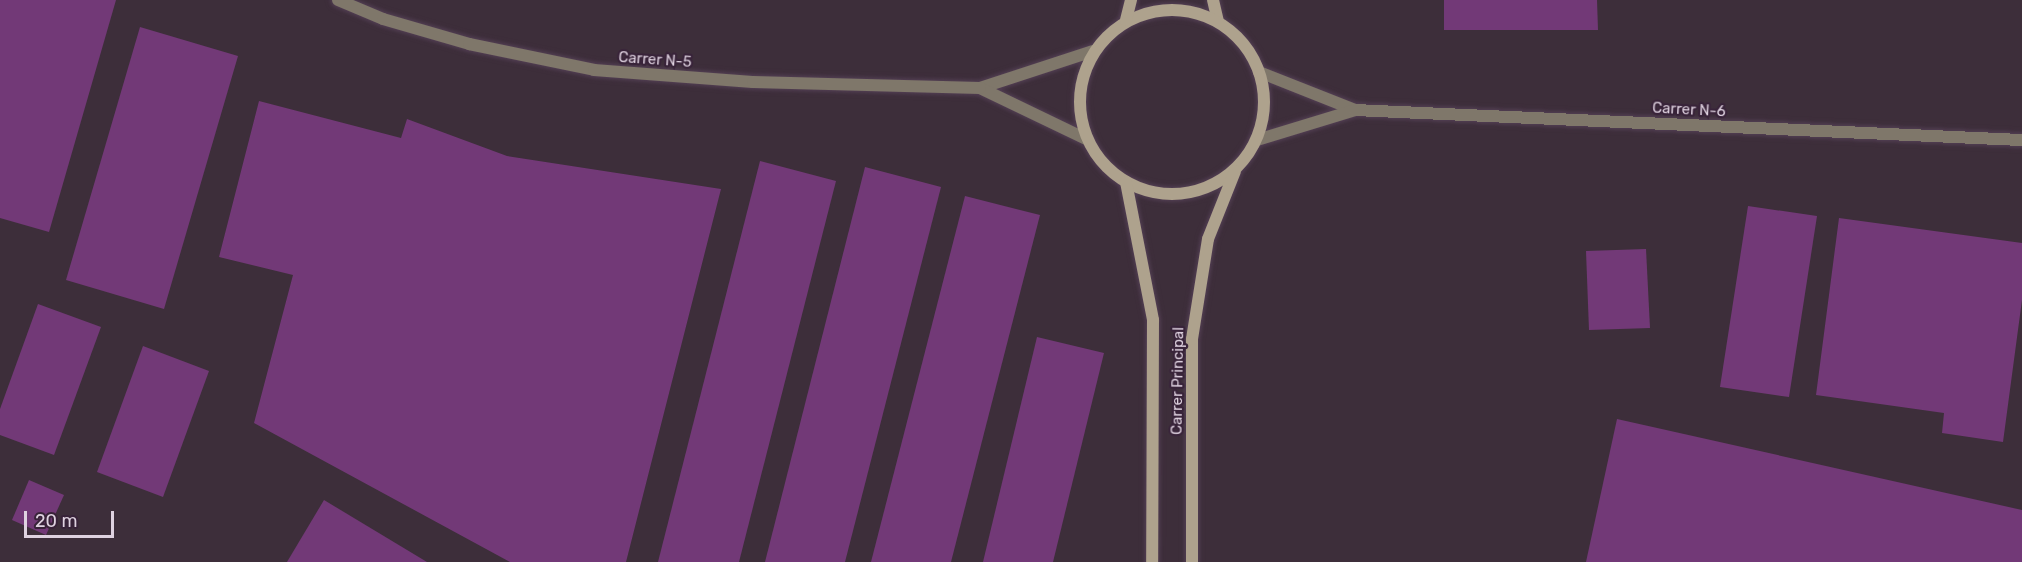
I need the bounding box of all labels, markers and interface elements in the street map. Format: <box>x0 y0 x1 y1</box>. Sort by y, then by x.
street label: Carrer N-5 <box>618 48 692 72</box>
street label: Carrer N-6 <box>1652 99 1726 121</box>
street label: Carrer Principal <box>1168 327 1188 435</box>
scale bar <box>27 499 117 537</box>
text: 20 m <box>35 510 77 532</box>

